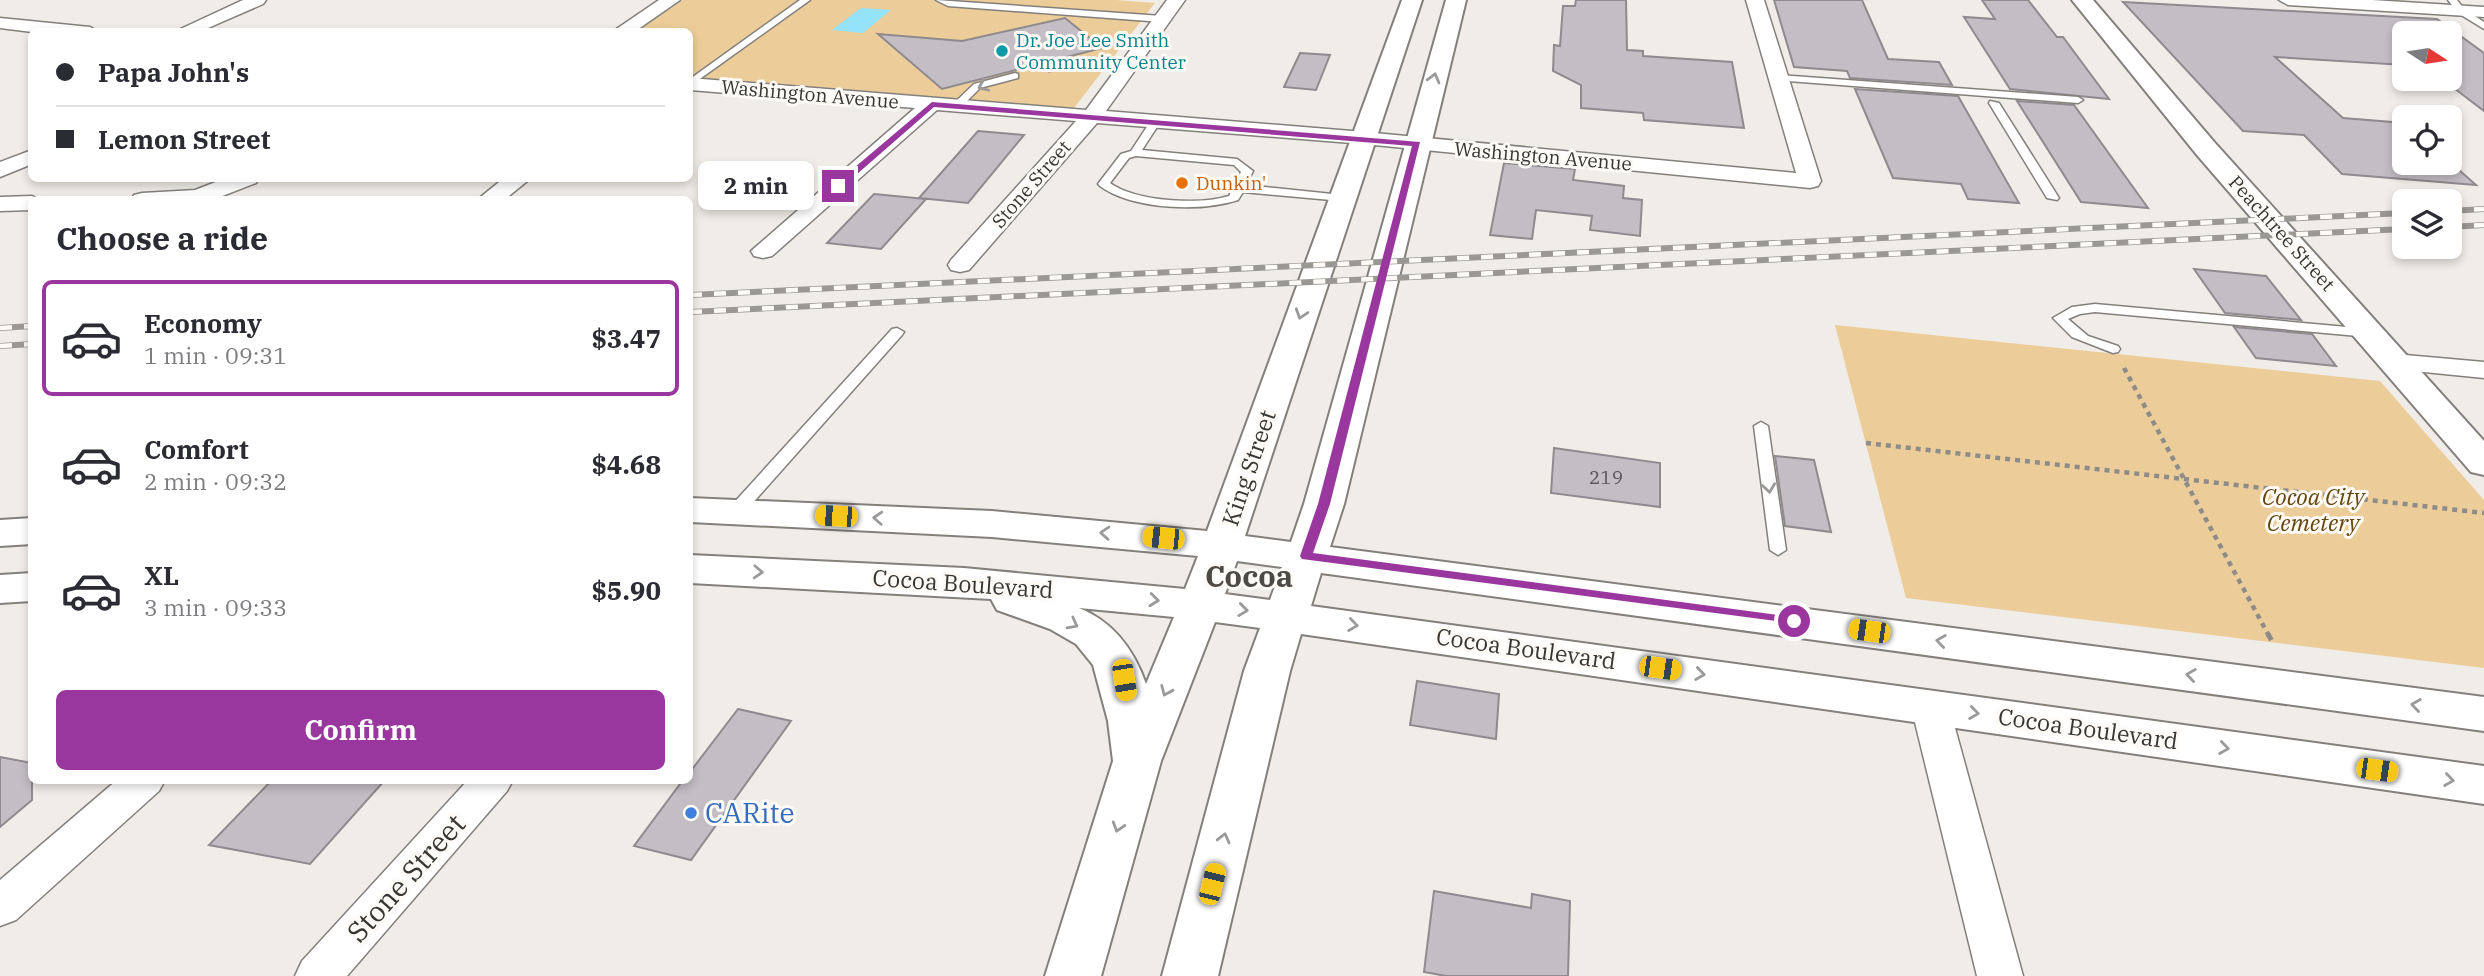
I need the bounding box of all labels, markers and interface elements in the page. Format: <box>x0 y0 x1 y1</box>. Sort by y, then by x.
north arrow <box>2392 21 2462 91</box>
map controls <box>2392 21 2462 259</box>
place label: Dr. Joe Lee Smith Community Center <box>1016 28 1187 74</box>
marker: Dr. Joe Lee Smith Community Center <box>994 43 1010 59</box>
text: Papa John's <box>98 55 249 89</box>
one-way arrow <box>1426 72 1440 84</box>
street label: Washington Avenue <box>720 74 900 114</box>
one-way arrow <box>978 78 990 92</box>
button: locate <box>2392 105 2462 175</box>
text: Lemon Street <box>98 122 270 156</box>
street label: Stone Street <box>986 135 1076 233</box>
street label: Washington Avenue <box>1453 136 1633 176</box>
callout: 2 min <box>698 162 814 210</box>
text: 2 min <box>724 170 788 200</box>
route end <box>822 170 854 202</box>
street label: Peachtree Street <box>2224 170 2340 296</box>
place label: Dunkin' <box>1196 171 1266 195</box>
marker: Dunkin' <box>1174 175 1190 191</box>
button: layers <box>2392 189 2462 259</box>
text: Choose a ride <box>56 217 268 259</box>
text: Economy <box>144 306 262 340</box>
icon: car <box>60 307 123 370</box>
one-way arrow <box>1295 308 1310 320</box>
text: $3.47 <box>591 321 661 355</box>
text: 1 min · 09:31 <box>144 340 287 370</box>
street label: King Street <box>1214 406 1282 530</box>
text: Comfort <box>144 432 249 466</box>
icon: car <box>60 433 123 496</box>
text: $4.68 <box>591 447 661 481</box>
house number: 219 <box>1589 465 1623 489</box>
text: 2 min · 09:32 <box>144 466 287 496</box>
park label: Cocoa City Cemetery <box>2262 481 2367 537</box>
one-way arrow <box>1761 482 1776 494</box>
car <box>815 504 858 528</box>
one-way arrow <box>873 510 884 525</box>
car <box>1142 525 1185 551</box>
one-way arrow <box>1099 526 1110 541</box>
district label: Cocoa <box>1205 556 1293 595</box>
text: XL <box>144 558 179 592</box>
icon: car <box>60 559 123 622</box>
street label: Cocoa Boulevard <box>872 562 1055 604</box>
one-way arrow <box>752 565 763 580</box>
text: $5.90 <box>591 573 661 607</box>
text: 3 min · 09:33 <box>144 592 287 622</box>
one-way arrow <box>1149 592 1160 607</box>
one-way arrow <box>1238 602 1249 617</box>
route start <box>1778 605 1810 637</box>
one-way arrow <box>1066 616 1079 630</box>
one-way arrow <box>1348 617 1359 632</box>
car <box>1847 618 1892 644</box>
street label: Cocoa Boulevard <box>1434 621 1618 675</box>
one-way arrow <box>1935 634 1947 649</box>
car <box>1638 655 1683 681</box>
car <box>1111 658 1138 702</box>
one-way arrow <box>1694 666 1706 681</box>
one-way arrow <box>2185 667 2197 682</box>
one-way arrow <box>1161 685 1175 697</box>
button: Confirm <box>56 690 665 770</box>
one-way arrow <box>2410 697 2422 712</box>
street label: Cocoa Boulevard <box>1996 701 2180 755</box>
one-way arrow <box>1968 705 1980 720</box>
one-way arrow <box>2218 741 2230 756</box>
car <box>2355 757 2400 783</box>
one-way arrow <box>2443 773 2455 788</box>
place label: CARite <box>705 794 795 831</box>
marker: CARite <box>683 805 699 821</box>
street label: Stone Street <box>338 806 473 950</box>
one-way arrow <box>1111 820 1126 832</box>
one-way arrow <box>1216 832 1230 844</box>
car <box>1197 861 1228 907</box>

